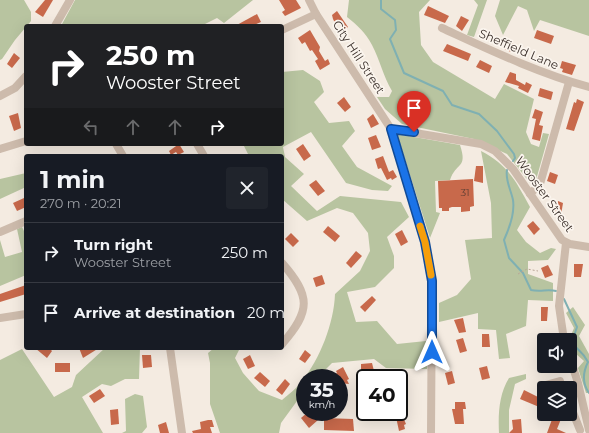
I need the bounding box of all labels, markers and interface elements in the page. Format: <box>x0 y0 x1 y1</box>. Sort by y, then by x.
street label: City Hill Street <box>330 17 388 97</box>
street label: Sheffield Lane <box>477 25 561 73</box>
text: 250 m <box>106 38 196 72</box>
icon: right <box>40 40 92 92</box>
text: Wooster Street <box>106 72 241 94</box>
pin <box>397 91 431 132</box>
icon: arrive <box>403 97 425 119</box>
icon: left <box>80 116 102 138</box>
icon: ahead <box>122 116 144 138</box>
icon: ahead <box>164 116 186 138</box>
icon: right <box>206 116 228 138</box>
street label: Wooster Street <box>513 153 578 235</box>
text: 1 min <box>40 165 105 194</box>
button: close <box>226 167 268 209</box>
house number: 31 <box>460 186 470 199</box>
text: 270 m · 20:21 <box>40 195 121 211</box>
text: Turn right <box>74 235 153 254</box>
icon: right <box>40 242 62 264</box>
text: 250 m <box>221 243 268 262</box>
text: Wooster Street <box>74 254 171 270</box>
icon: arrive <box>40 302 62 324</box>
text: Arrive at destination <box>74 303 235 322</box>
text: 20 m <box>247 303 285 322</box>
position arrow <box>411 331 453 373</box>
map controls <box>537 333 577 421</box>
button: sound <box>537 333 577 373</box>
speed limit sign: 40 <box>356 369 408 421</box>
text: 35 <box>310 378 334 402</box>
button: layers <box>537 381 577 421</box>
text: km/h <box>309 398 335 411</box>

